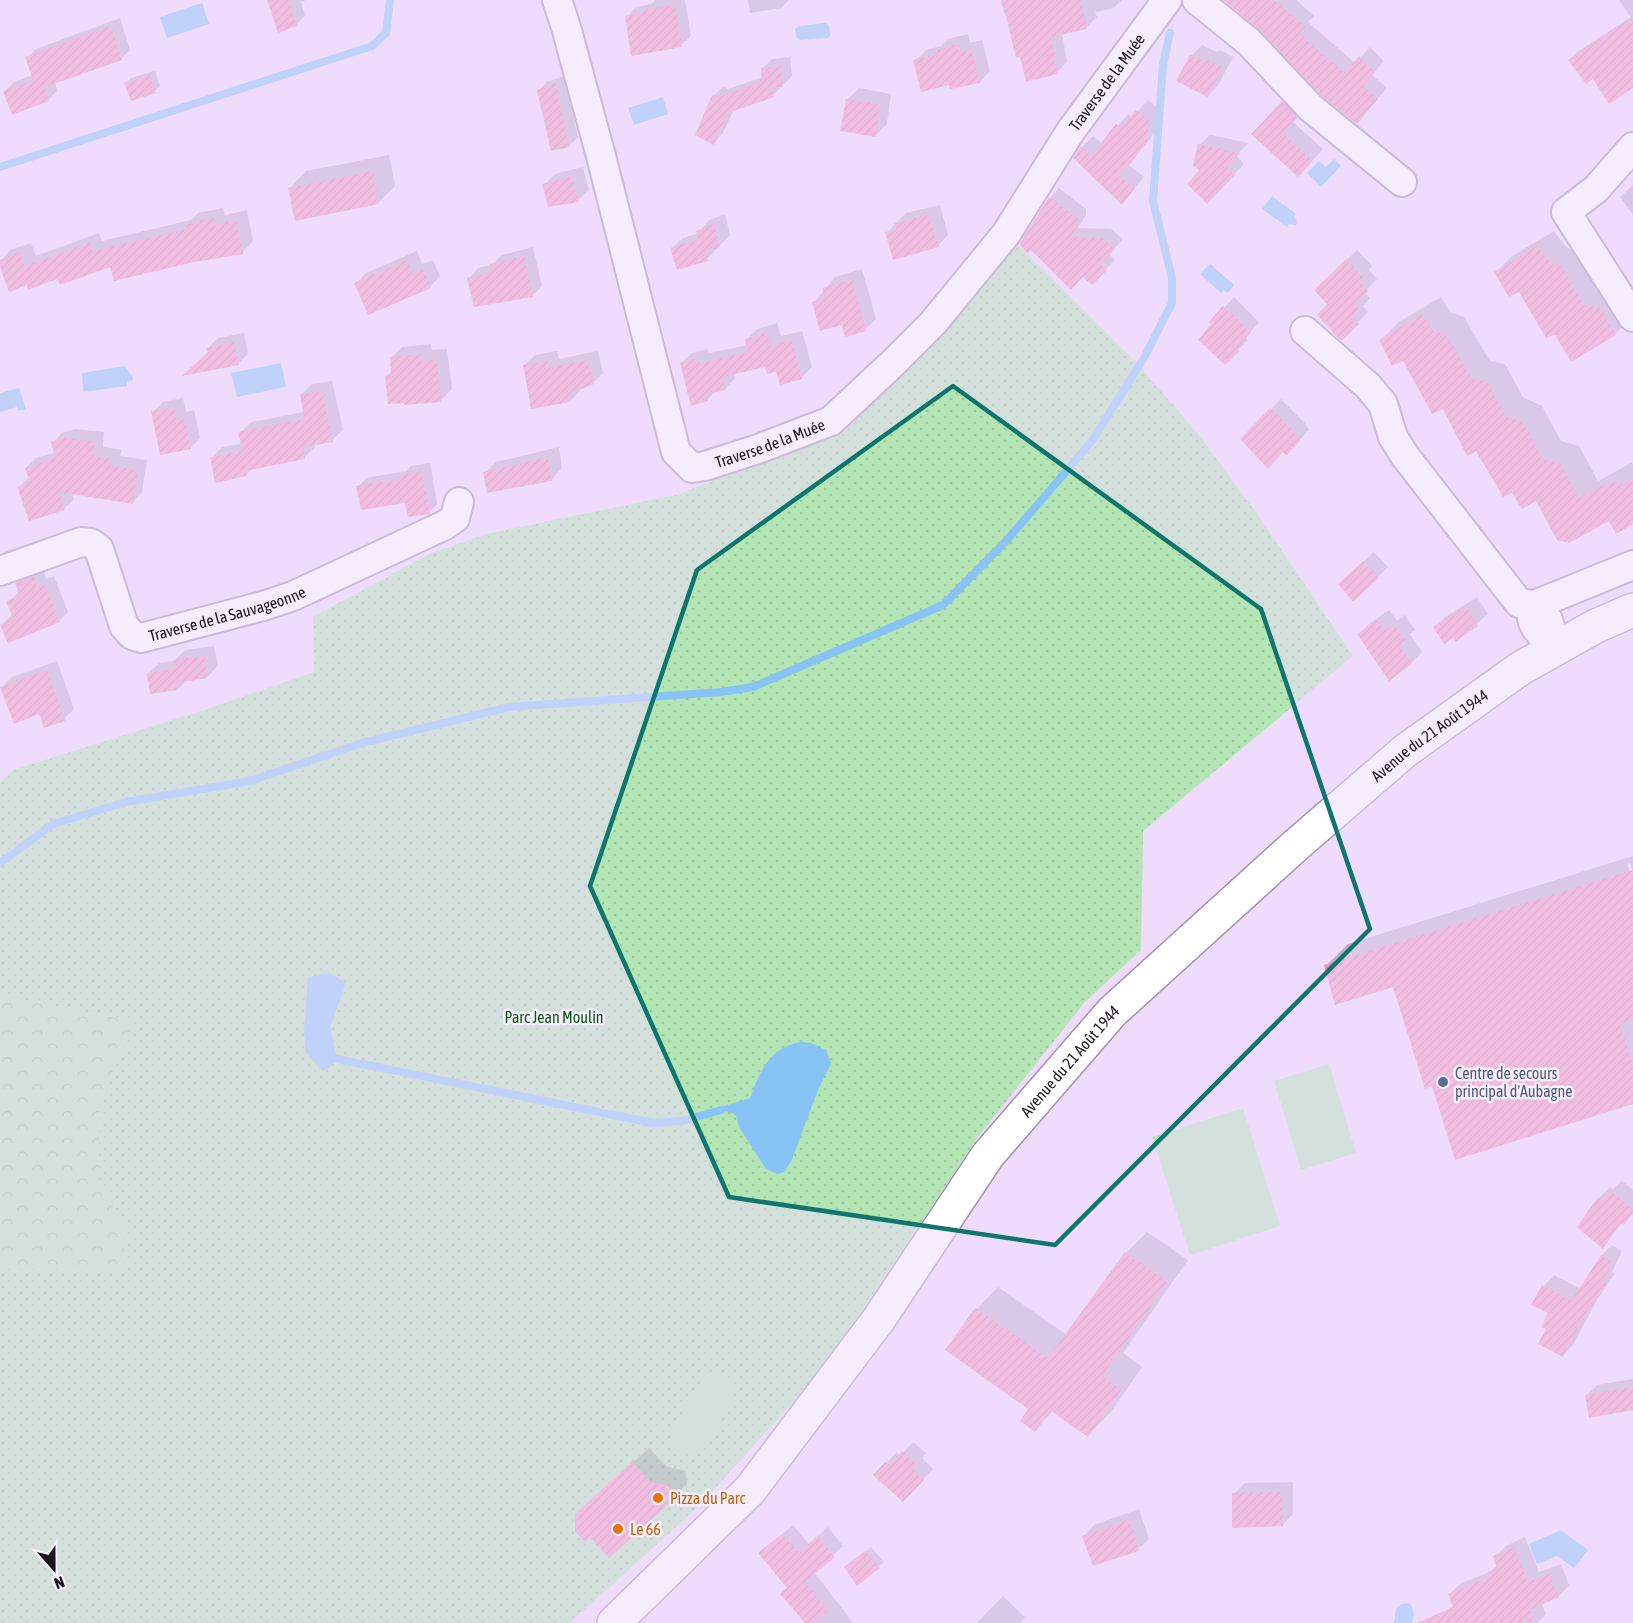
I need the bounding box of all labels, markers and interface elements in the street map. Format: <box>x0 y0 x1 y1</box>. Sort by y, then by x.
street label: Traverse de la Muée <box>1065 30 1148 134</box>
street label: Traverse de la Muée <box>713 415 827 471</box>
street label: Traverse de la Sauvageonne <box>147 582 308 645</box>
street label: Avenue du 21 Août 1944 <box>1368 686 1491 785</box>
street label: Avenue du 21 Août 1944 <box>1017 1001 1123 1120</box>
park label: Parc Jean Moulin <box>504 1008 604 1026</box>
place label: Centre de secours principal d'Aubagne <box>1455 1064 1573 1101</box>
marker: Centre de secours principal d'Aubagne <box>1436 1075 1450 1089</box>
place label: Pizza du Parc <box>670 1489 746 1507</box>
marker: Pizza du Parc <box>651 1491 665 1505</box>
place label: Le 66 <box>630 1520 661 1538</box>
marker: Le 66 <box>611 1522 625 1536</box>
north arrow <box>24 1539 84 1599</box>
text: N <box>52 1573 67 1593</box>

